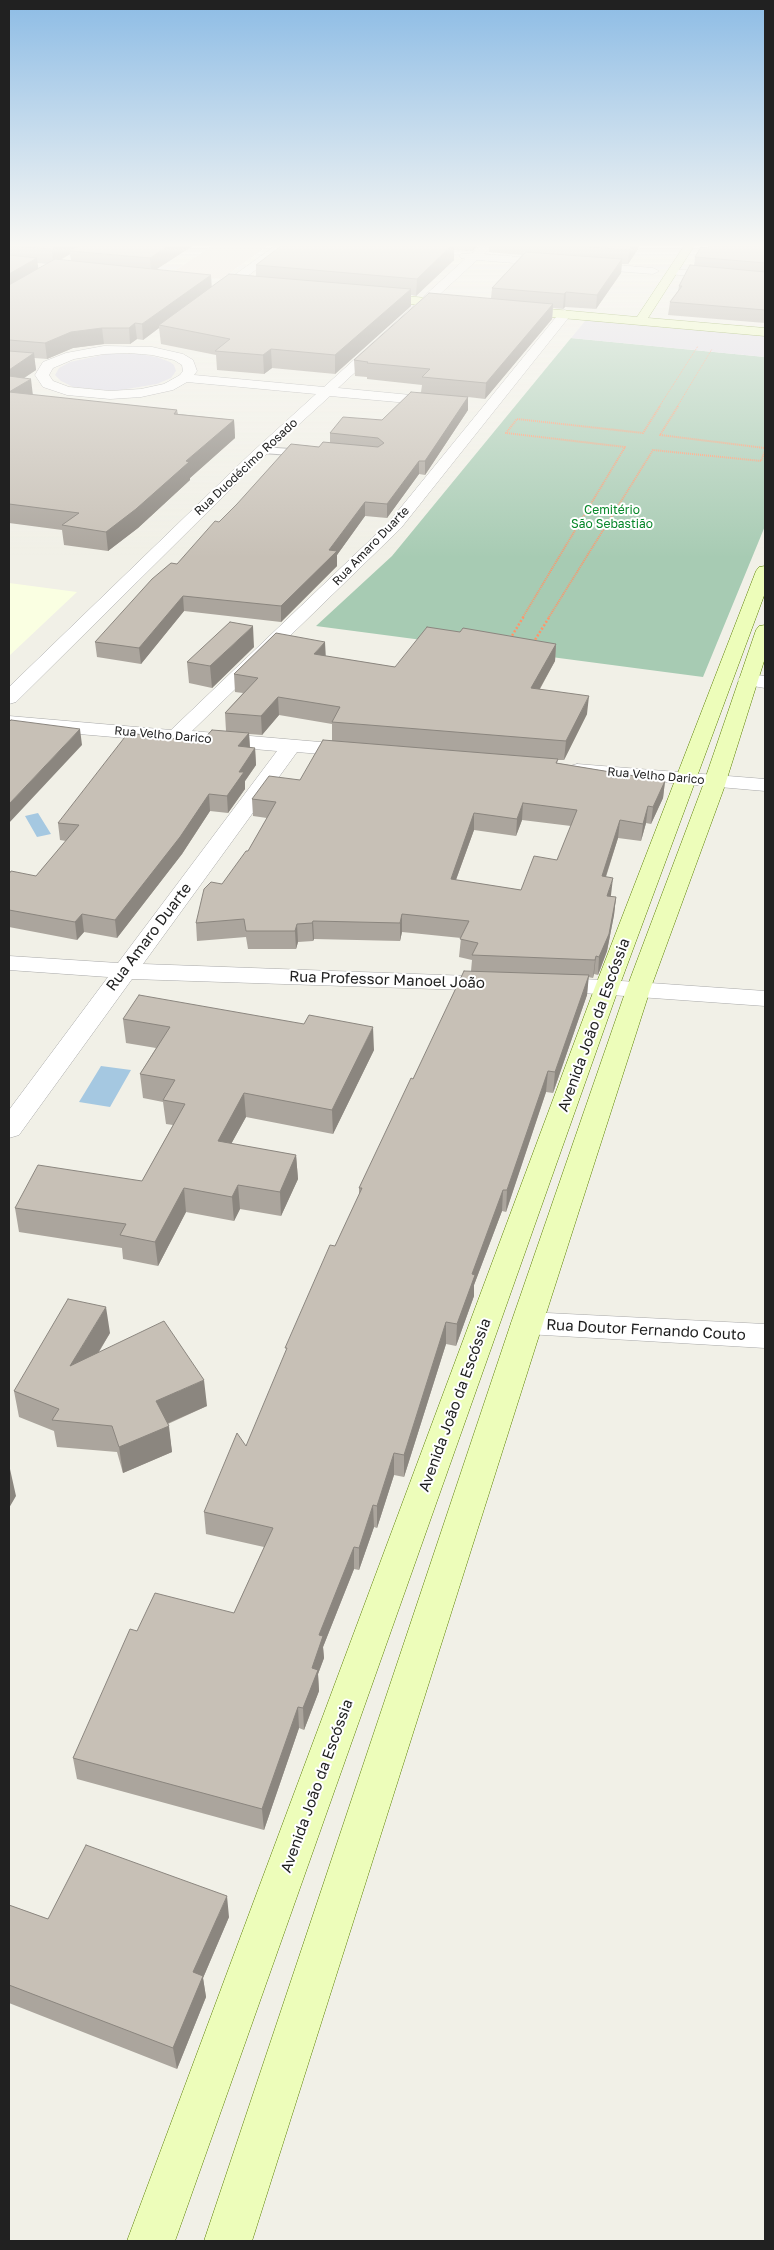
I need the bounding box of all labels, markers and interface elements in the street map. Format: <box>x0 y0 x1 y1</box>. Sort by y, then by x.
street label: Rua Duodécimo Rosado <box>191 415 301 519</box>
street label: Rua Amaro Duarte <box>330 503 412 589</box>
park label: Cemitério São Sebastião <box>571 503 653 531</box>
street label: Rua Velho Darico <box>114 724 212 746</box>
street label: Rua Velho Darico <box>607 765 705 787</box>
street label: Rua Amaro Duarte <box>103 880 195 994</box>
street label: Avenida João da Escóssia <box>554 936 634 1114</box>
street label: Rua Professor Manoel João <box>289 968 485 992</box>
street label: Avenida João da Escóssia <box>415 1316 495 1494</box>
street label: Rua Doutor Fernando Couto <box>546 1316 746 1344</box>
street label: Avenida João da Escóssia <box>277 1697 357 1875</box>

